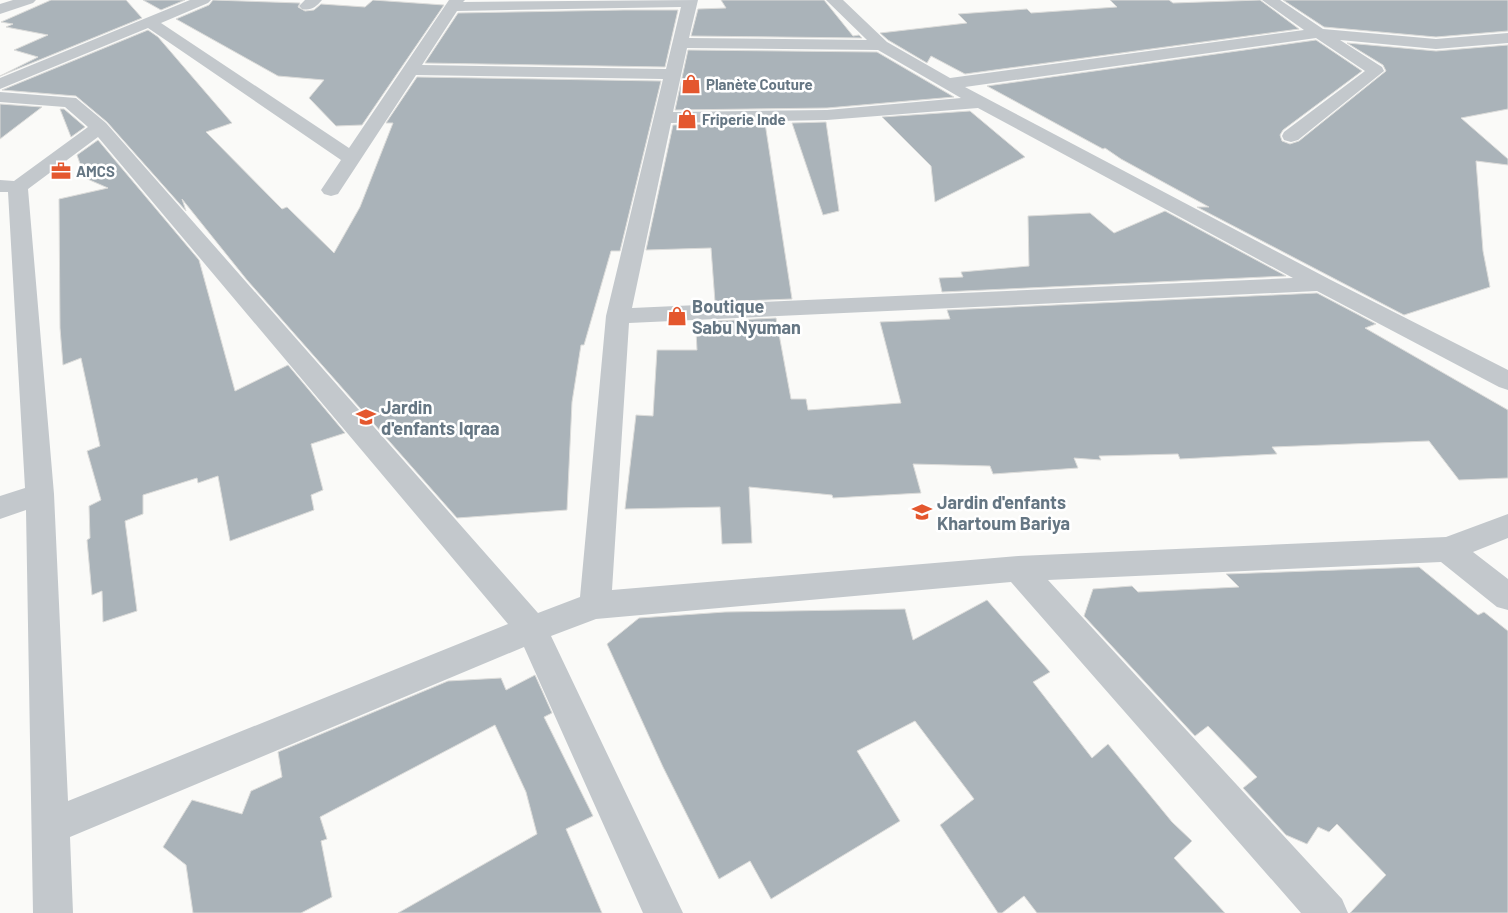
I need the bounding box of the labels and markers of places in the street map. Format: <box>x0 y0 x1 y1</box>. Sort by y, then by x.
shop icon: Planète Couture <box>680 73 702 95</box>
place label: Planète Couture <box>706 75 813 93</box>
shop icon: Friperie Inde <box>676 108 698 130</box>
place label: Friperie Inde <box>702 110 786 128</box>
office icon: AMCS <box>50 160 72 182</box>
place label: AMCS <box>76 162 115 180</box>
place label: Boutique Sabu Nyuman <box>692 295 801 338</box>
shop icon: Boutique Sabu Nyuman <box>666 305 688 327</box>
place label: Jardin d'enfants Iqraa <box>381 396 499 439</box>
school or university icon: Jardin d'enfants Iqraa <box>355 406 377 428</box>
place label: Jardin d'enfants Khartoum Bariya <box>937 491 1070 534</box>
school or university icon: Jardin d'enfants Khartoum Bariya <box>911 501 933 523</box>

